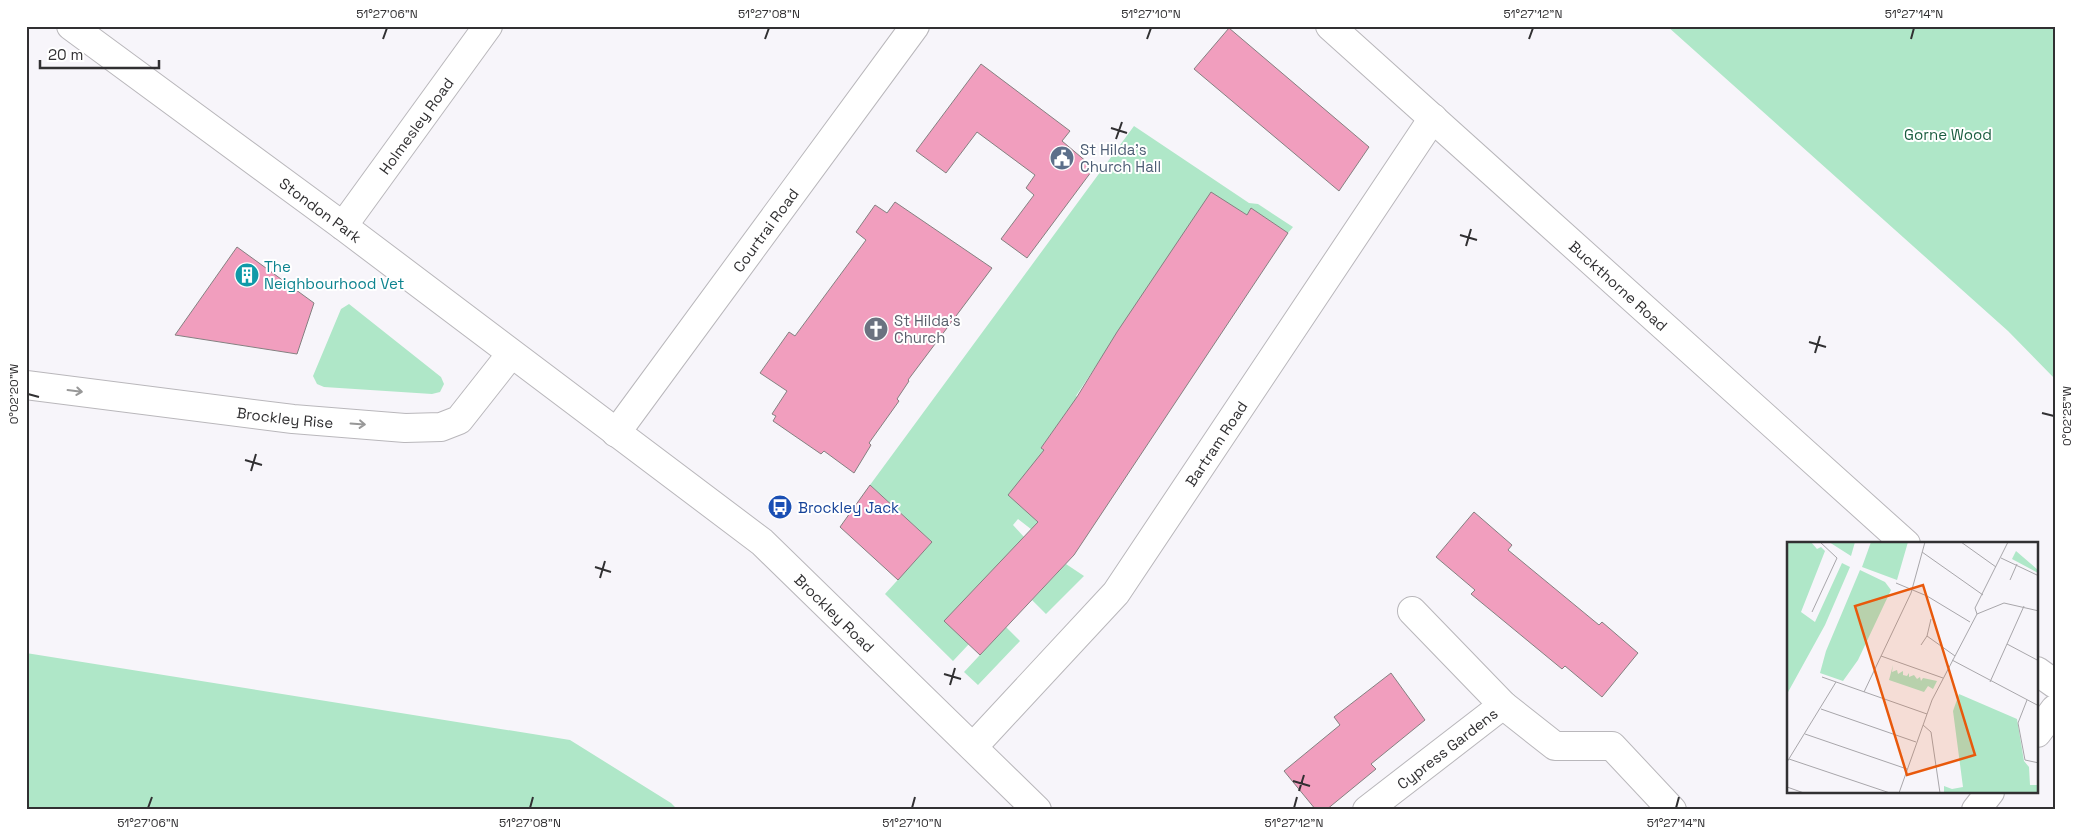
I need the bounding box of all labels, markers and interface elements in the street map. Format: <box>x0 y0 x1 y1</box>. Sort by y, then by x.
text: 51°27'06"N <box>356 6 418 22</box>
text: 51°27'08"N <box>738 6 800 22</box>
text: 51°27'10"N <box>1121 6 1181 22</box>
text: 51°27'12"N <box>1504 6 1562 22</box>
text: 51°27'14"N <box>1885 6 1943 22</box>
scale bar <box>40 38 159 70</box>
text: 20 m <box>48 45 83 64</box>
street label: Holmesley Road <box>374 73 457 178</box>
park label: Gorne Wood <box>1904 125 1992 144</box>
place label: St Hilda's Church Hall <box>1080 140 1161 176</box>
public building icon: St Hilda's Church Hall <box>1049 145 1075 171</box>
street label: Stondon Park <box>276 173 366 246</box>
street label: Courtrai Road <box>728 184 802 275</box>
street label: Buckthorne Road <box>1565 236 1672 335</box>
place label: The Neighbourhood Vet <box>264 257 404 293</box>
building icon: The Neighbourhood Vet <box>234 262 260 288</box>
place label: St Hilda's Church <box>894 311 961 347</box>
church icon: St Hilda's Church <box>863 316 889 342</box>
text: 0°02'20"W <box>6 363 22 424</box>
text: 0°02'25"W <box>2059 385 2075 446</box>
one-way arrow <box>66 386 82 396</box>
street label: Bartram Road <box>1181 397 1251 490</box>
street label: Brockley Rise <box>235 402 334 432</box>
one-way arrow <box>349 419 365 429</box>
bus stop icon: Brockley Jack <box>767 494 793 520</box>
place label: Brockley Jack <box>798 498 899 517</box>
inset map <box>1787 542 2038 794</box>
street label: Brockley Road <box>791 570 879 656</box>
street label: Cypress Gardens <box>1393 703 1501 793</box>
text: 51°27'06"N <box>117 815 179 831</box>
text: 51°27'08"N <box>499 815 561 831</box>
text: 51°27'10"N <box>882 815 942 831</box>
text: 51°27'12"N <box>1265 815 1323 831</box>
text: 51°27'14"N <box>1647 815 1705 831</box>

